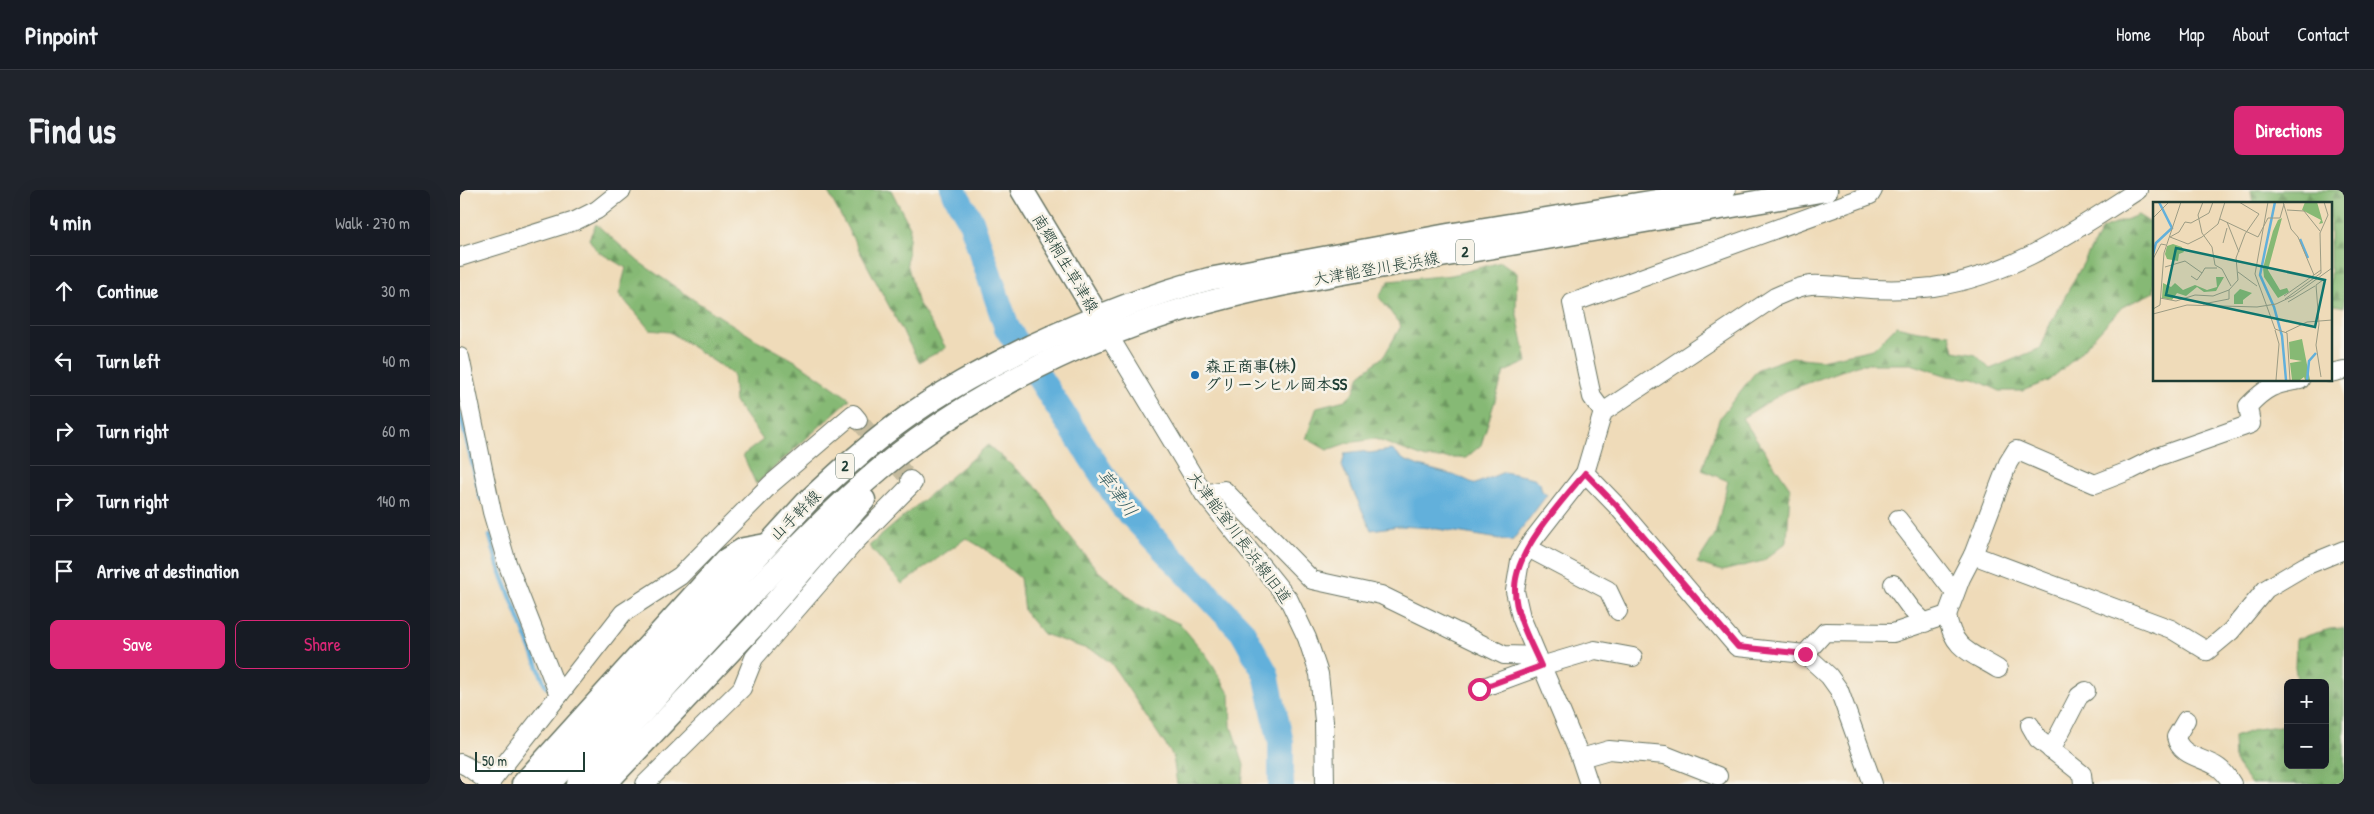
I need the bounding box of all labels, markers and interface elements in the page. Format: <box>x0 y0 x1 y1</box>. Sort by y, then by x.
text: Pinpoint <box>25 19 97 51</box>
text: Home <box>2116 22 2151 47</box>
text: Map <box>2179 22 2204 47</box>
text: About <box>2232 22 2269 47</box>
text: Contact <box>2297 22 2349 47</box>
button: Directions <box>2234 106 2344 155</box>
text: Find us <box>30 107 116 154</box>
inset map <box>2153 202 2332 381</box>
text: 4 min <box>50 208 91 237</box>
street label: 南郷桐生草津線 <box>1028 209 1104 317</box>
text: Walk · 270 m <box>335 212 410 234</box>
road number: 2 <box>1456 240 1474 264</box>
street label: 大津能登川長浜線 <box>1311 246 1441 290</box>
icon: ahead <box>50 277 78 305</box>
text: Continue <box>97 278 158 304</box>
text: 30 m <box>381 280 410 302</box>
icon: left <box>50 347 78 375</box>
text: Turn left <box>97 348 160 374</box>
text: 40 m <box>382 350 410 372</box>
place label: 森正商事(株) グリーンヒル岡本SS <box>1205 355 1348 395</box>
marker: 森正商事(株) グリーンヒル岡本SS <box>1189 369 1201 381</box>
icon: right <box>50 417 78 445</box>
text: Turn right <box>97 418 168 444</box>
text: 60 m <box>382 420 410 442</box>
road number: 2 <box>836 454 854 478</box>
water label: 草津川 <box>1091 464 1144 522</box>
street label: 大津能登川長浜線旧道 <box>1183 466 1297 608</box>
street label: 山手幹線 <box>765 485 825 545</box>
icon: right <box>50 487 78 515</box>
text: Turn right <box>97 488 168 514</box>
text: 140 m <box>376 490 410 512</box>
icon: arrive <box>50 557 78 585</box>
text: Arrive at destination <box>97 558 239 584</box>
button: Save <box>50 620 225 669</box>
button: Share <box>235 620 410 669</box>
route end <box>1794 643 1817 666</box>
route start <box>1468 678 1491 701</box>
map controls <box>2284 679 2329 769</box>
button: + <box>2284 679 2329 724</box>
button: − <box>2284 724 2329 769</box>
scale bar <box>475 749 585 772</box>
text: 50 m <box>482 751 507 770</box>

